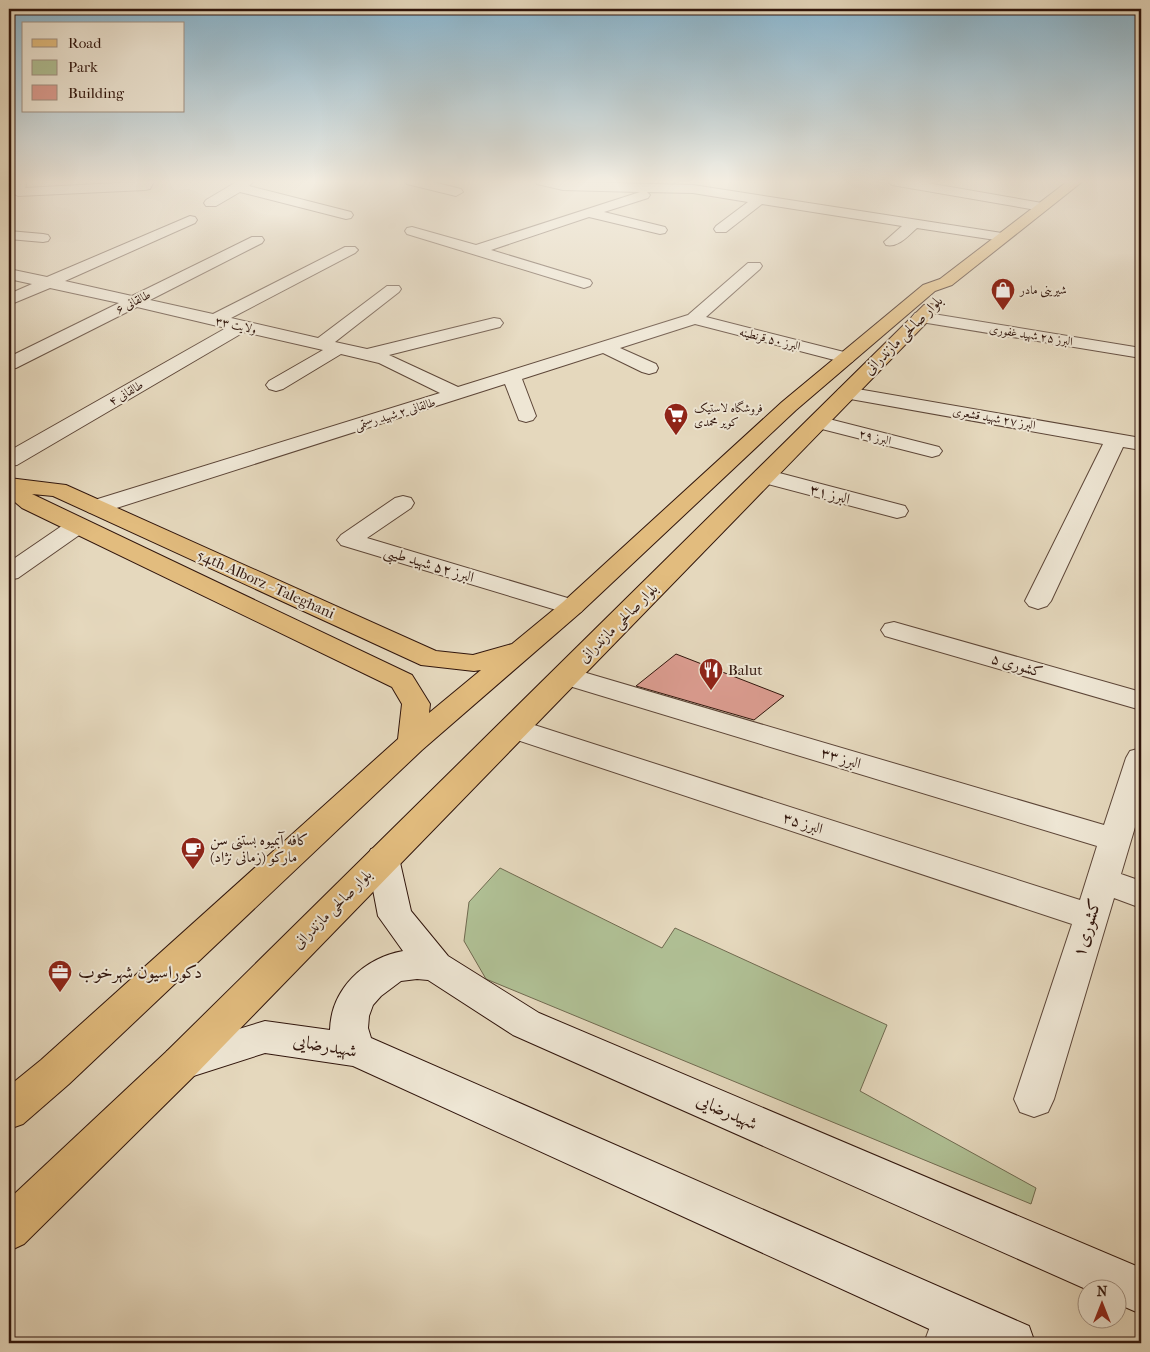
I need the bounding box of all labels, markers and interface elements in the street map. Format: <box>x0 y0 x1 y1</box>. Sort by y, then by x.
legend <box>22 22 185 112</box>
text: Road <box>68 34 102 52</box>
text: Park <box>68 58 98 76</box>
text: Building <box>68 84 125 102</box>
shop icon: شیرینی مادر <box>990 277 1016 311</box>
place label: شیرینی مادر <box>1019 283 1067 298</box>
street label: طالقانی ۶ <box>113 287 153 317</box>
street label: بلوار صالحی مازندرانی <box>860 292 948 380</box>
street label: ولایت ٣۳ <box>214 313 258 338</box>
street label: البرز ۲۵ شهید غفوری <box>988 321 1074 350</box>
street label: البرز ۵۰ قرنطینه <box>738 325 802 354</box>
street label: طالقانی ۴ <box>106 378 146 408</box>
street label: طالقانی ۲ شهید رستمی <box>353 395 438 435</box>
place label: فروشگاه لاستیک کویر محمدی <box>694 400 763 430</box>
supermarket icon: فروشگاه لاستیک کویر محمدی <box>663 402 689 436</box>
street label: البرز ۲۷ شهید قشعری <box>951 404 1037 433</box>
street label: البرز ۲۹ <box>857 426 893 449</box>
street label: البرز ۳۱ <box>808 480 852 508</box>
street label: البرز ۵۲ شهید طیبی <box>381 542 476 589</box>
street label: 54th Alborz - Taleghani <box>194 546 338 623</box>
street label: بلوار صالحی مازندرانی <box>575 580 663 668</box>
street label: کشوری ۵ <box>989 649 1045 681</box>
restaurant icon: Balut <box>698 657 724 691</box>
place label: Balut <box>728 661 763 679</box>
street label: البرز ۳۳ <box>819 743 863 773</box>
street label: البرز ۳۵ <box>781 808 825 838</box>
place label: کافه آبمیوه بستنی سن مارکو (زمانی نژاد) <box>210 831 309 866</box>
cafe icon: کافه آبمیوه بستنی سن مارکو (زمانی نژاد) <box>180 836 206 870</box>
street label: بلوار صالحی مازندرانی <box>289 866 377 954</box>
street label: کشوری۱ <box>1068 896 1106 960</box>
office icon: دکوراسیون شهرخوب <box>47 959 73 993</box>
place label: دکوراسیون شهرخوب <box>78 962 202 984</box>
street label: شهیدرضایی <box>291 1030 359 1063</box>
street label: شهیدرضایی <box>693 1089 761 1136</box>
north arrow <box>1078 1280 1128 1330</box>
text: N <box>1097 1283 1108 1300</box>

